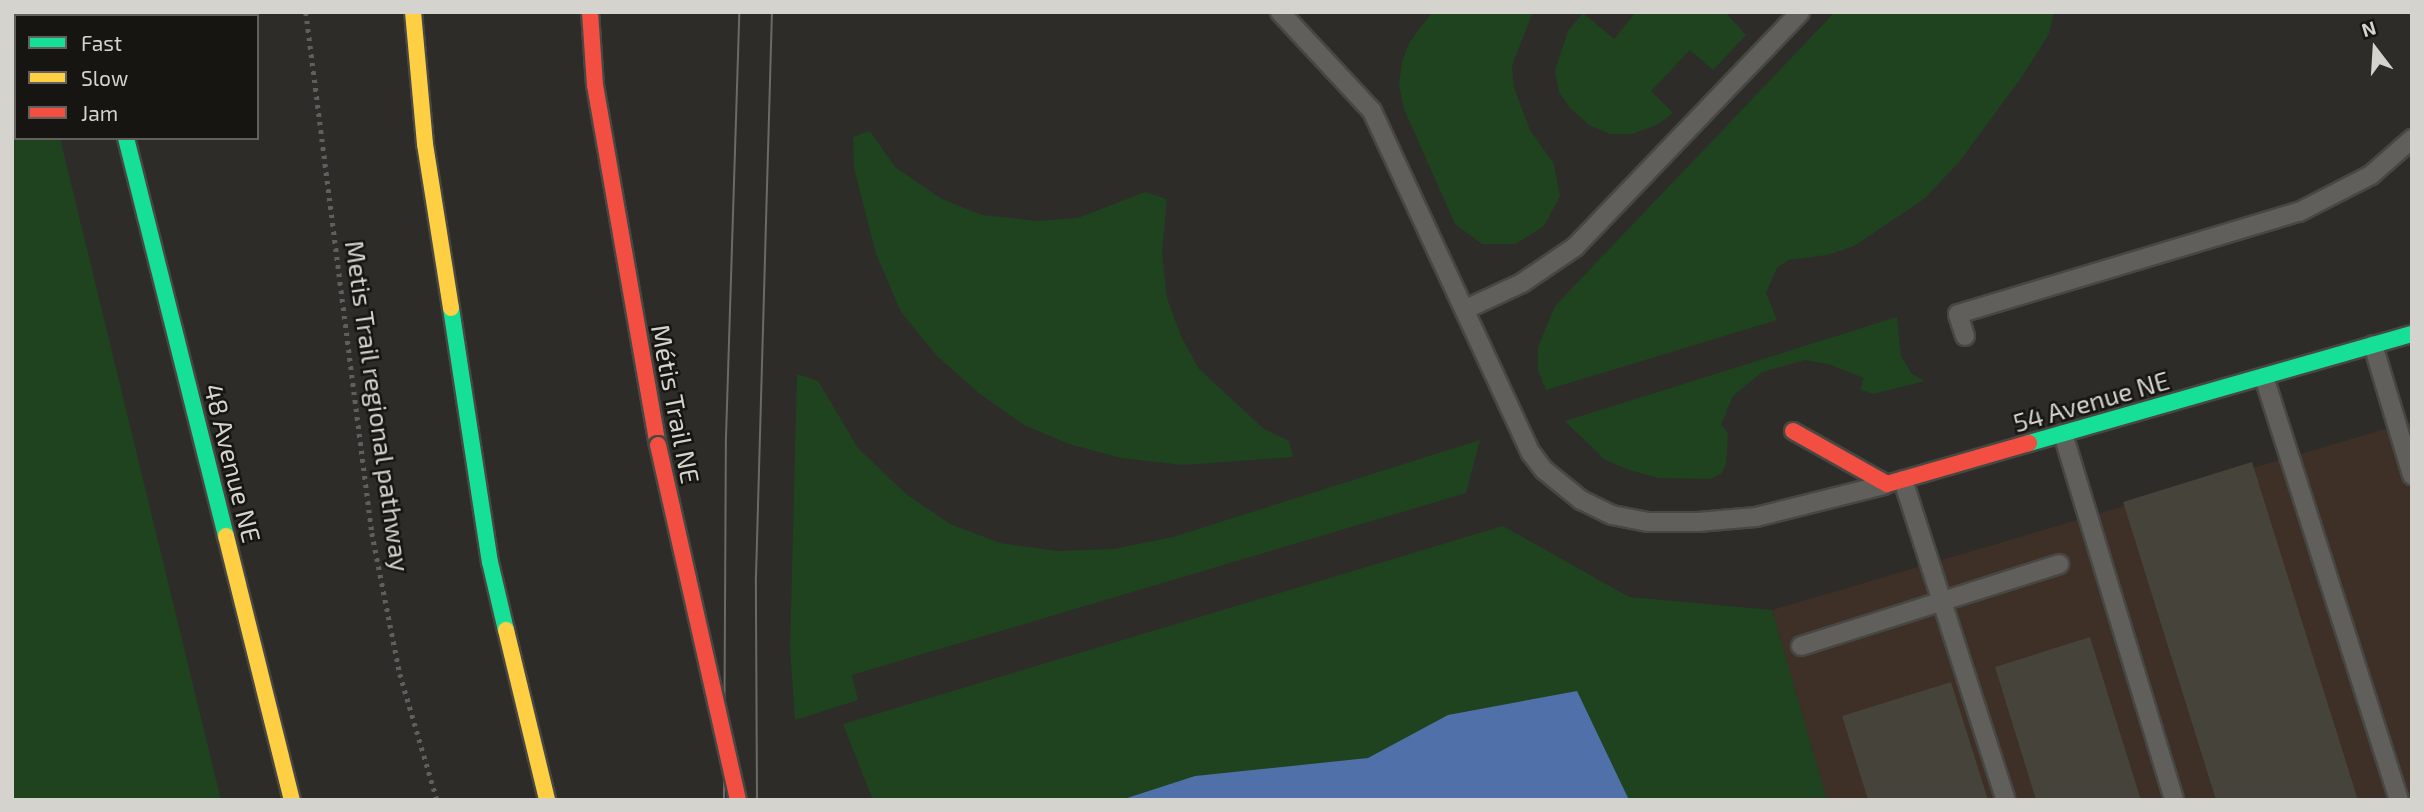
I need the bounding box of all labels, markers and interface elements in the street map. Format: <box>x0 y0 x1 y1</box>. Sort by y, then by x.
legend <box>14 14 259 140</box>
north arrow <box>2340 14 2410 84</box>
text: N <box>2359 15 2379 41</box>
text: Fast <box>81 30 122 55</box>
text: Slow <box>81 65 128 90</box>
text: Jam <box>81 100 118 125</box>
street label: Metis Trail regional pathway <box>339 238 417 574</box>
street label: Métis Trail NE <box>645 321 707 487</box>
street label: 54 Avenue NE <box>2009 364 2173 438</box>
street label: 48 Avenue NE <box>198 380 268 546</box>

